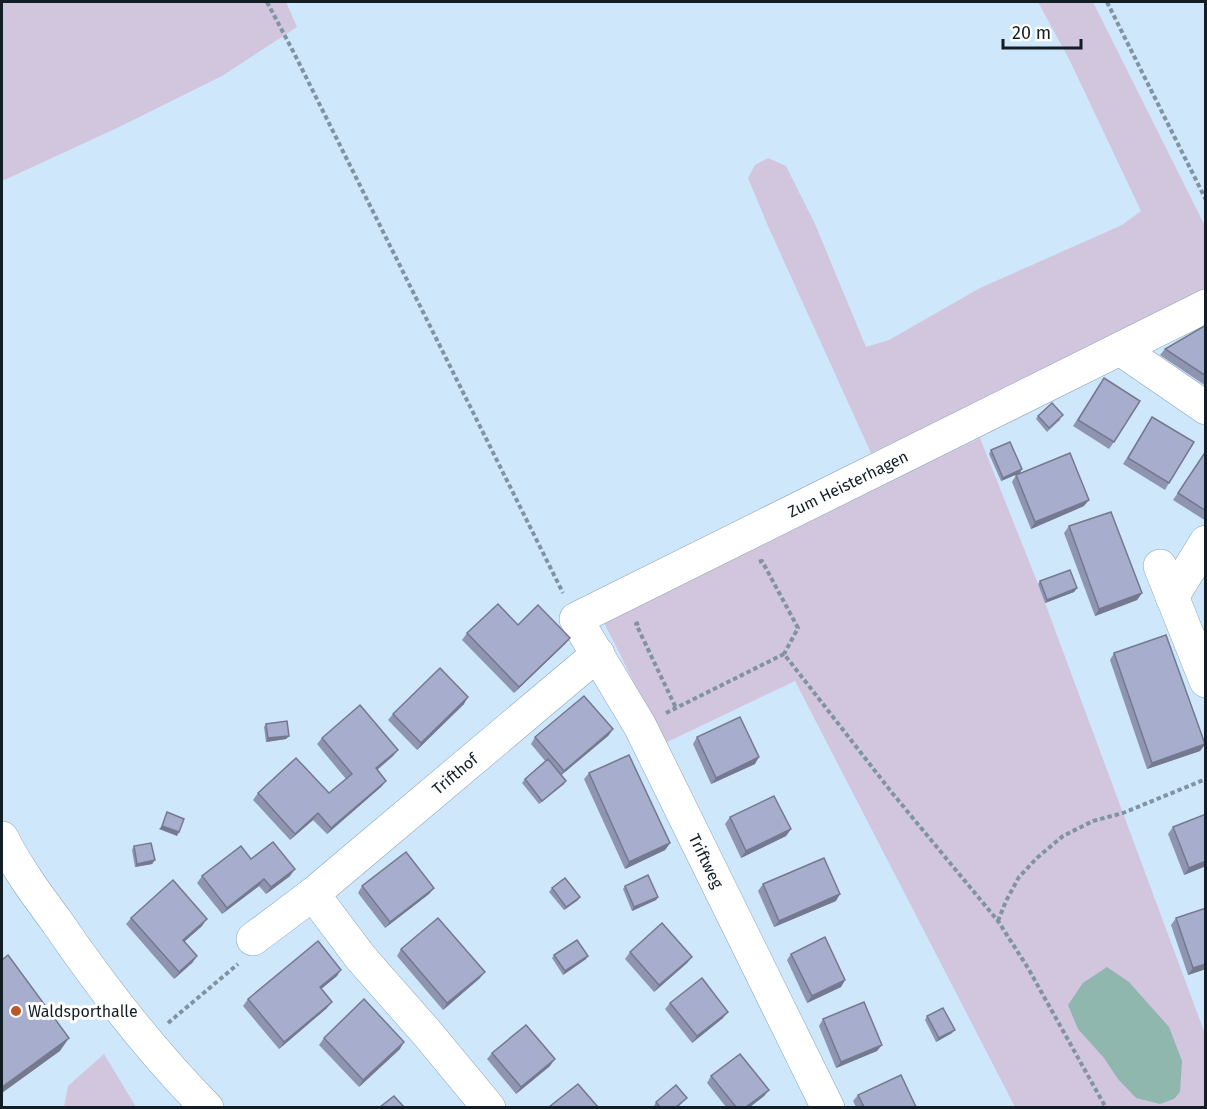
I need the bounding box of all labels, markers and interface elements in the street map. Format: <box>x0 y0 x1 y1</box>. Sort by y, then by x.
scale bar <box>1003 12 1081 50</box>
text: 20 m <box>1012 22 1051 44</box>
street label: Zum Heisterhagen <box>785 447 911 521</box>
street label: Trifthof <box>428 748 483 799</box>
street label: Triftweg <box>685 831 728 892</box>
place label: Waldsporthalle <box>28 1002 138 1021</box>
marker: Waldsporthalle <box>9 1004 23 1018</box>

